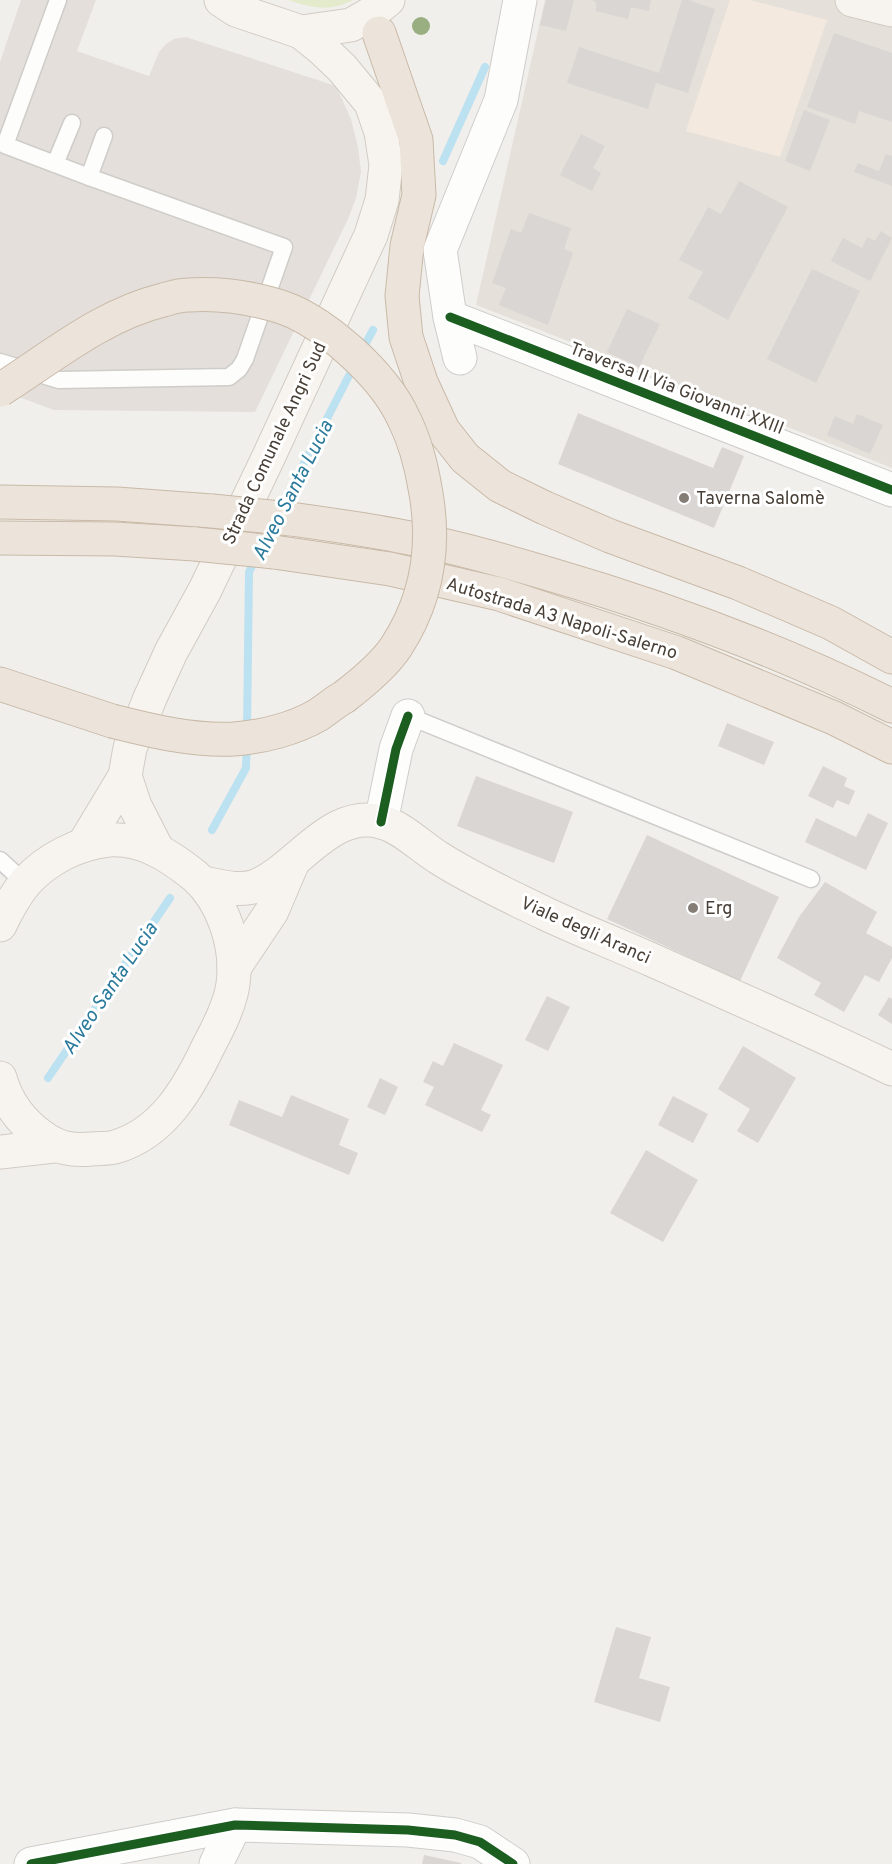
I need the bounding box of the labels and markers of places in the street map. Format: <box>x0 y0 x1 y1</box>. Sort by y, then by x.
place label: Taverna Salomè <box>696 488 825 511</box>
marker: Taverna Salomè <box>677 491 691 505</box>
place label: Erg <box>705 898 732 921</box>
marker: Erg <box>686 901 700 915</box>

